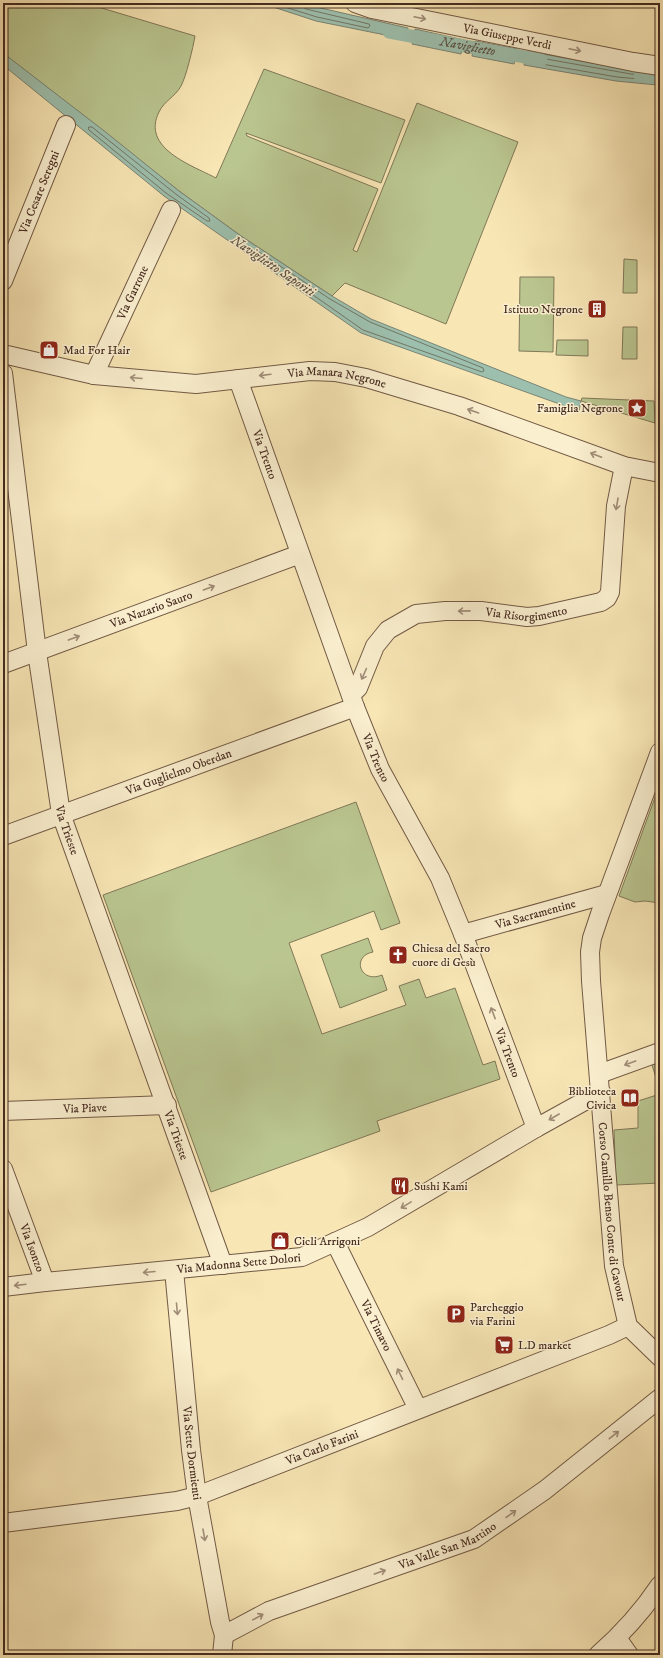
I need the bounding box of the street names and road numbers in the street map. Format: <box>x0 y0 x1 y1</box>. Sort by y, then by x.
street label: Via Giuseppe Verdi <box>461 20 553 53</box>
street label: Via Cesare Seregni <box>15 148 62 237</box>
street label: Via Garrone <box>113 263 152 323</box>
street label: Via Manara Negrone <box>286 363 388 391</box>
street label: Via Trento <box>249 427 281 481</box>
street label: Via Nazario Sauro <box>107 587 195 632</box>
street label: Via Risorgimento <box>484 602 569 625</box>
street label: Via Trento <box>359 730 393 785</box>
street label: Via Guglielmo Oberdan <box>123 745 234 798</box>
street label: Via Trieste <box>52 803 83 857</box>
street label: Via Sacramentine <box>492 896 577 932</box>
street label: Via Trento <box>491 1025 524 1080</box>
street label: Via Piave <box>62 1100 107 1116</box>
street label: Via Trieste <box>160 1107 192 1162</box>
street label: Corso Camillo Benso Conte di Cavour <box>595 1122 630 1303</box>
street label: Via Isonzo <box>16 1221 48 1274</box>
street label: Via Madonna Sette Dolori <box>175 1250 302 1277</box>
street label: Via Timavo <box>357 1296 396 1354</box>
street label: Via Sette Dormienti <box>179 1405 205 1501</box>
street label: Via Carlo Farini <box>282 1426 360 1469</box>
street label: Via Valle San Martino <box>395 1518 499 1573</box>

